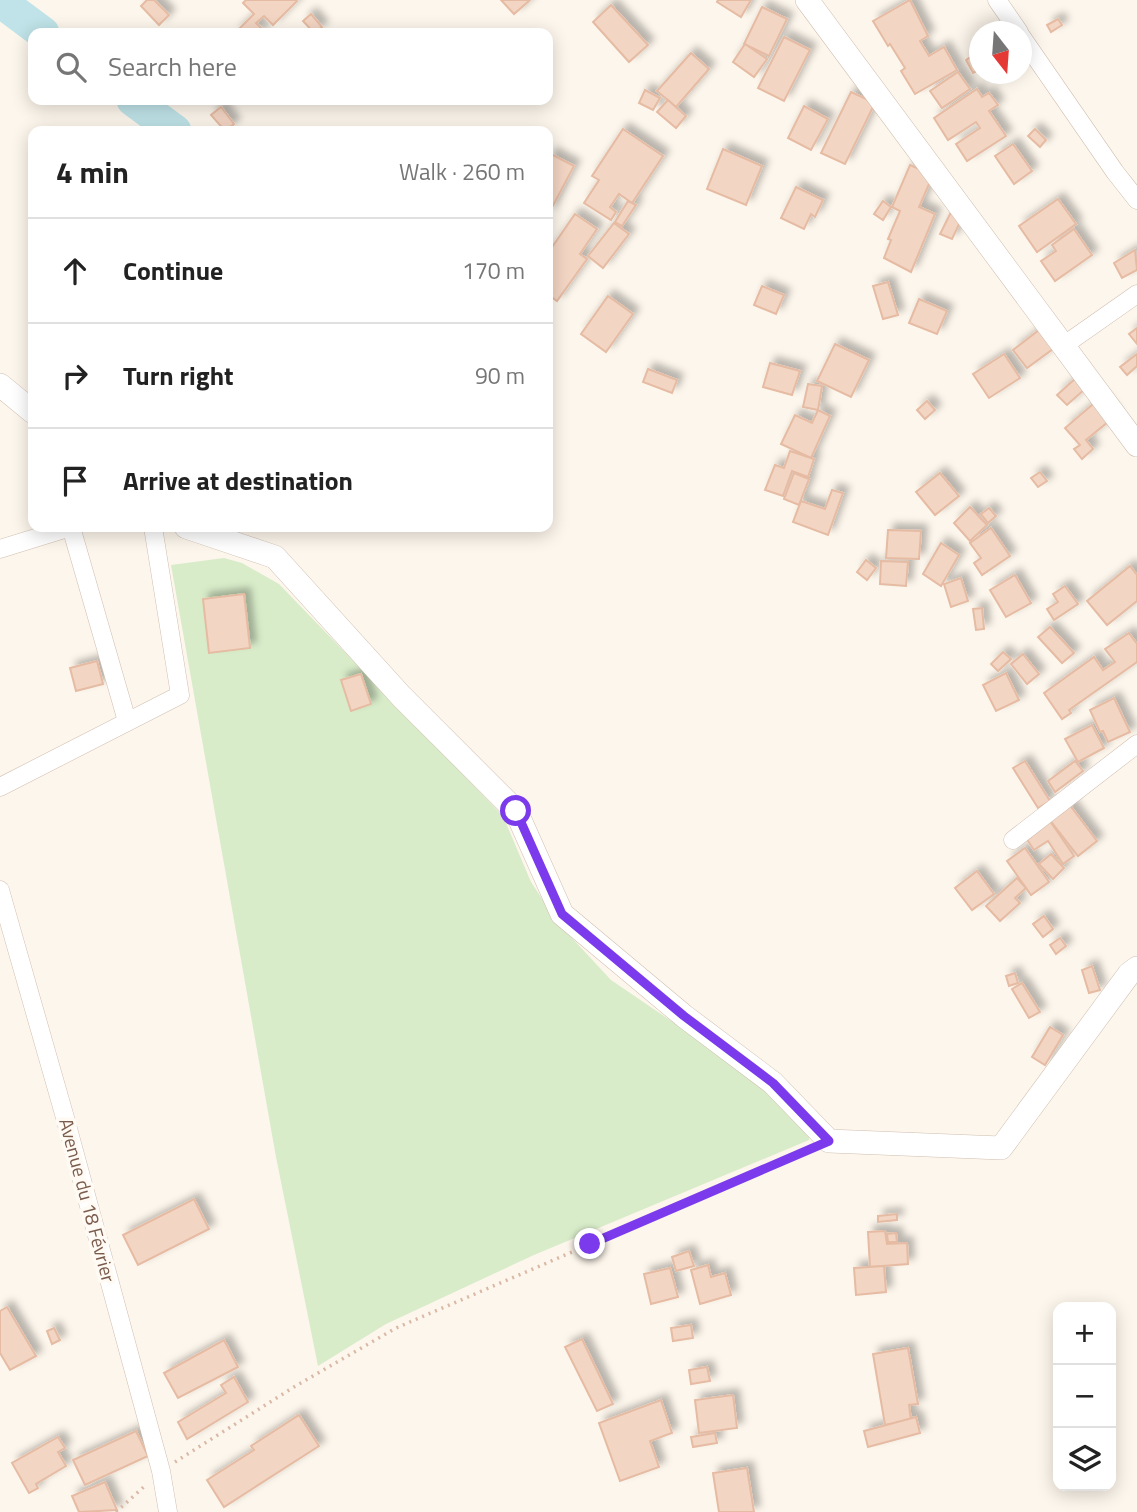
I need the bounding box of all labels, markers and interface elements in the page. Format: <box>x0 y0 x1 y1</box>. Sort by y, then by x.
north arrow <box>969 21 1032 84</box>
search box <box>28 28 553 105</box>
text: Search here <box>108 47 237 86</box>
icon: search <box>52 48 90 86</box>
text: 4 min <box>56 149 129 195</box>
text: Walk · 260 m <box>399 154 525 189</box>
text: Continue <box>123 251 223 290</box>
icon: ahead <box>56 252 94 290</box>
text: 170 m <box>462 253 525 288</box>
text: Turn right <box>123 356 234 395</box>
icon: right <box>56 357 94 395</box>
text: 90 m <box>475 358 525 393</box>
text: Arrive at destination <box>123 461 353 500</box>
icon: arrive <box>56 462 94 500</box>
route start <box>500 795 531 826</box>
street label: Avenue du 18 Février <box>52 1115 124 1286</box>
route end <box>574 1228 605 1259</box>
map controls <box>1053 1302 1116 1491</box>
button: + <box>1053 1302 1116 1365</box>
button: − <box>1053 1365 1116 1428</box>
button: layers <box>1053 1428 1116 1491</box>

